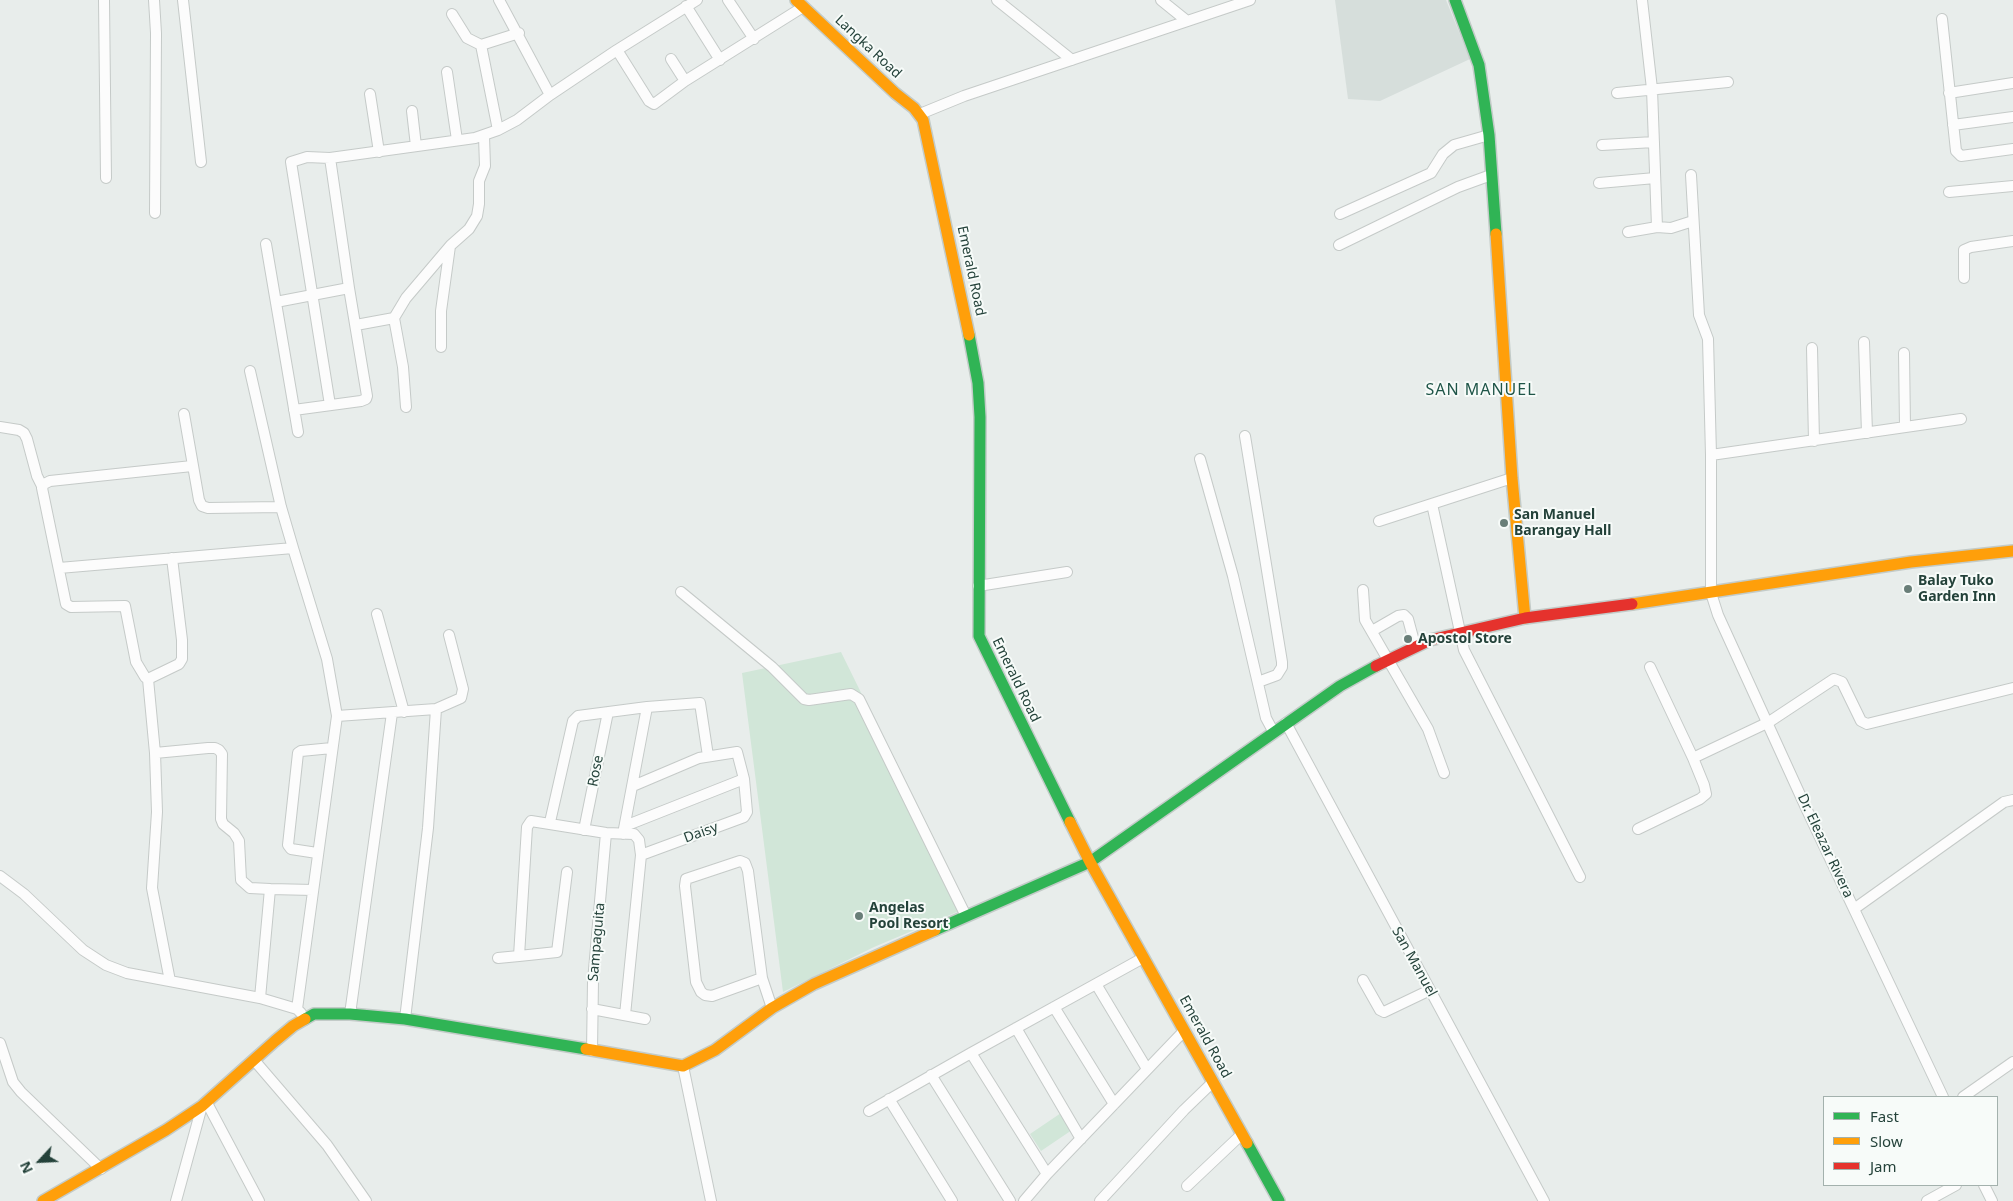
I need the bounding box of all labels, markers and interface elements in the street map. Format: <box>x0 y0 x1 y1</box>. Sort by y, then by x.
street label: Langka Road <box>831 12 905 82</box>
street label: Emerald Road <box>953 224 989 318</box>
district label: SAN MANUEL <box>1424 380 1538 400</box>
place label: San Manuel Barangay Hall <box>1514 507 1611 540</box>
marker: San Manuel Barangay Hall <box>1498 517 1510 529</box>
place label: Balay Tuko Garden Inn <box>1918 573 1996 606</box>
marker: Balay Tuko Garden Inn <box>1902 583 1914 595</box>
place label: Apostol Store <box>1418 631 1512 647</box>
marker: Apostol Store <box>1402 633 1414 645</box>
street label: Emerald Road <box>988 635 1044 725</box>
street label: Rose <box>585 754 607 788</box>
street label: Dr. Eleazar Rivera <box>1794 791 1856 901</box>
street label: Daisy <box>681 819 721 847</box>
place label: Angelas Pool Resort <box>869 900 949 932</box>
street label: Sampaguita <box>585 902 609 982</box>
marker: Angelas Pool Resort <box>853 910 865 922</box>
street label: San Manuel <box>1388 924 1440 1000</box>
street label: Emerald Road <box>1175 993 1235 1081</box>
legend <box>1823 1096 1998 1186</box>
text: Fast <box>1870 1106 1899 1126</box>
text: Slow <box>1870 1131 1903 1151</box>
north arrow <box>15 1136 65 1186</box>
text: Jam <box>1870 1156 1897 1176</box>
text: N <box>15 1158 37 1177</box>

